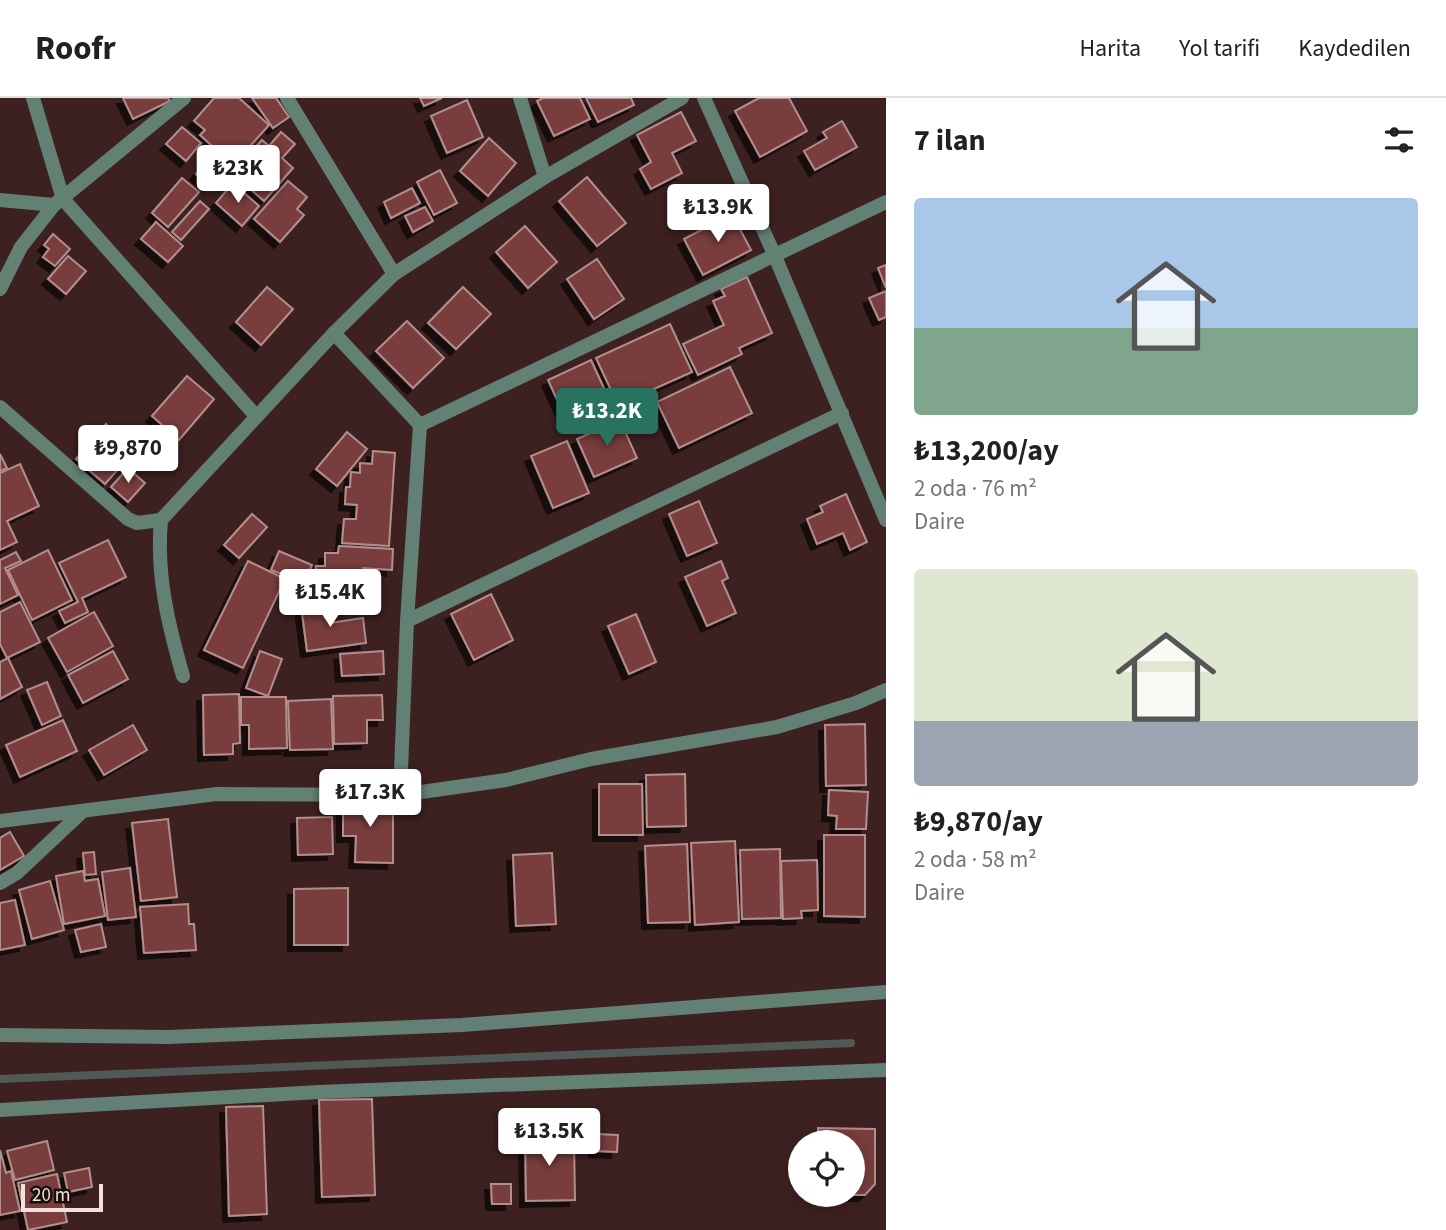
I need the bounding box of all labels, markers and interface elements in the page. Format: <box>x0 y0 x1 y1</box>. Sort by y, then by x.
text: Roofr <box>35 25 116 72</box>
text: Harita <box>1079 31 1141 66</box>
text: Yol tarifi <box>1179 31 1260 66</box>
text: Kaydedilen <box>1298 31 1411 66</box>
text: 7 ilan <box>914 119 986 162</box>
icon: filters <box>1380 121 1418 159</box>
pin: ₺23K <box>197 146 279 205</box>
text: ₺23K <box>213 151 263 184</box>
pin: ₺13.9K <box>661 184 775 244</box>
text: ₺13.9K <box>683 190 753 223</box>
icon: home <box>1103 243 1229 369</box>
pin: ₺13.2K <box>550 388 664 448</box>
text: ₺13.2K <box>572 394 642 427</box>
pin: ₺9,870 <box>71 426 185 485</box>
text: ₺13,200/ay <box>914 429 1059 472</box>
text: ₺9,870 <box>94 431 162 464</box>
text: 2 oda · 76 m² <box>914 472 1037 505</box>
text: Daire <box>914 505 965 538</box>
pin: ₺15.4K <box>273 570 387 629</box>
text: ₺15.4K <box>295 575 365 608</box>
icon: home <box>1103 614 1229 740</box>
pin: ₺17.3K <box>313 770 427 829</box>
text: ₺17.3K <box>335 775 405 808</box>
text: ₺9,870/ay <box>914 800 1043 843</box>
text: 2 oda · 58 m² <box>914 843 1037 876</box>
text: Daire <box>914 876 965 909</box>
pin: ₺13.5K <box>492 1108 606 1168</box>
text: ₺13.5K <box>514 1114 584 1147</box>
map controls <box>788 1130 865 1207</box>
button: locate <box>788 1130 865 1207</box>
scale bar <box>21 1181 103 1213</box>
text: 20 m <box>32 1182 70 1209</box>

